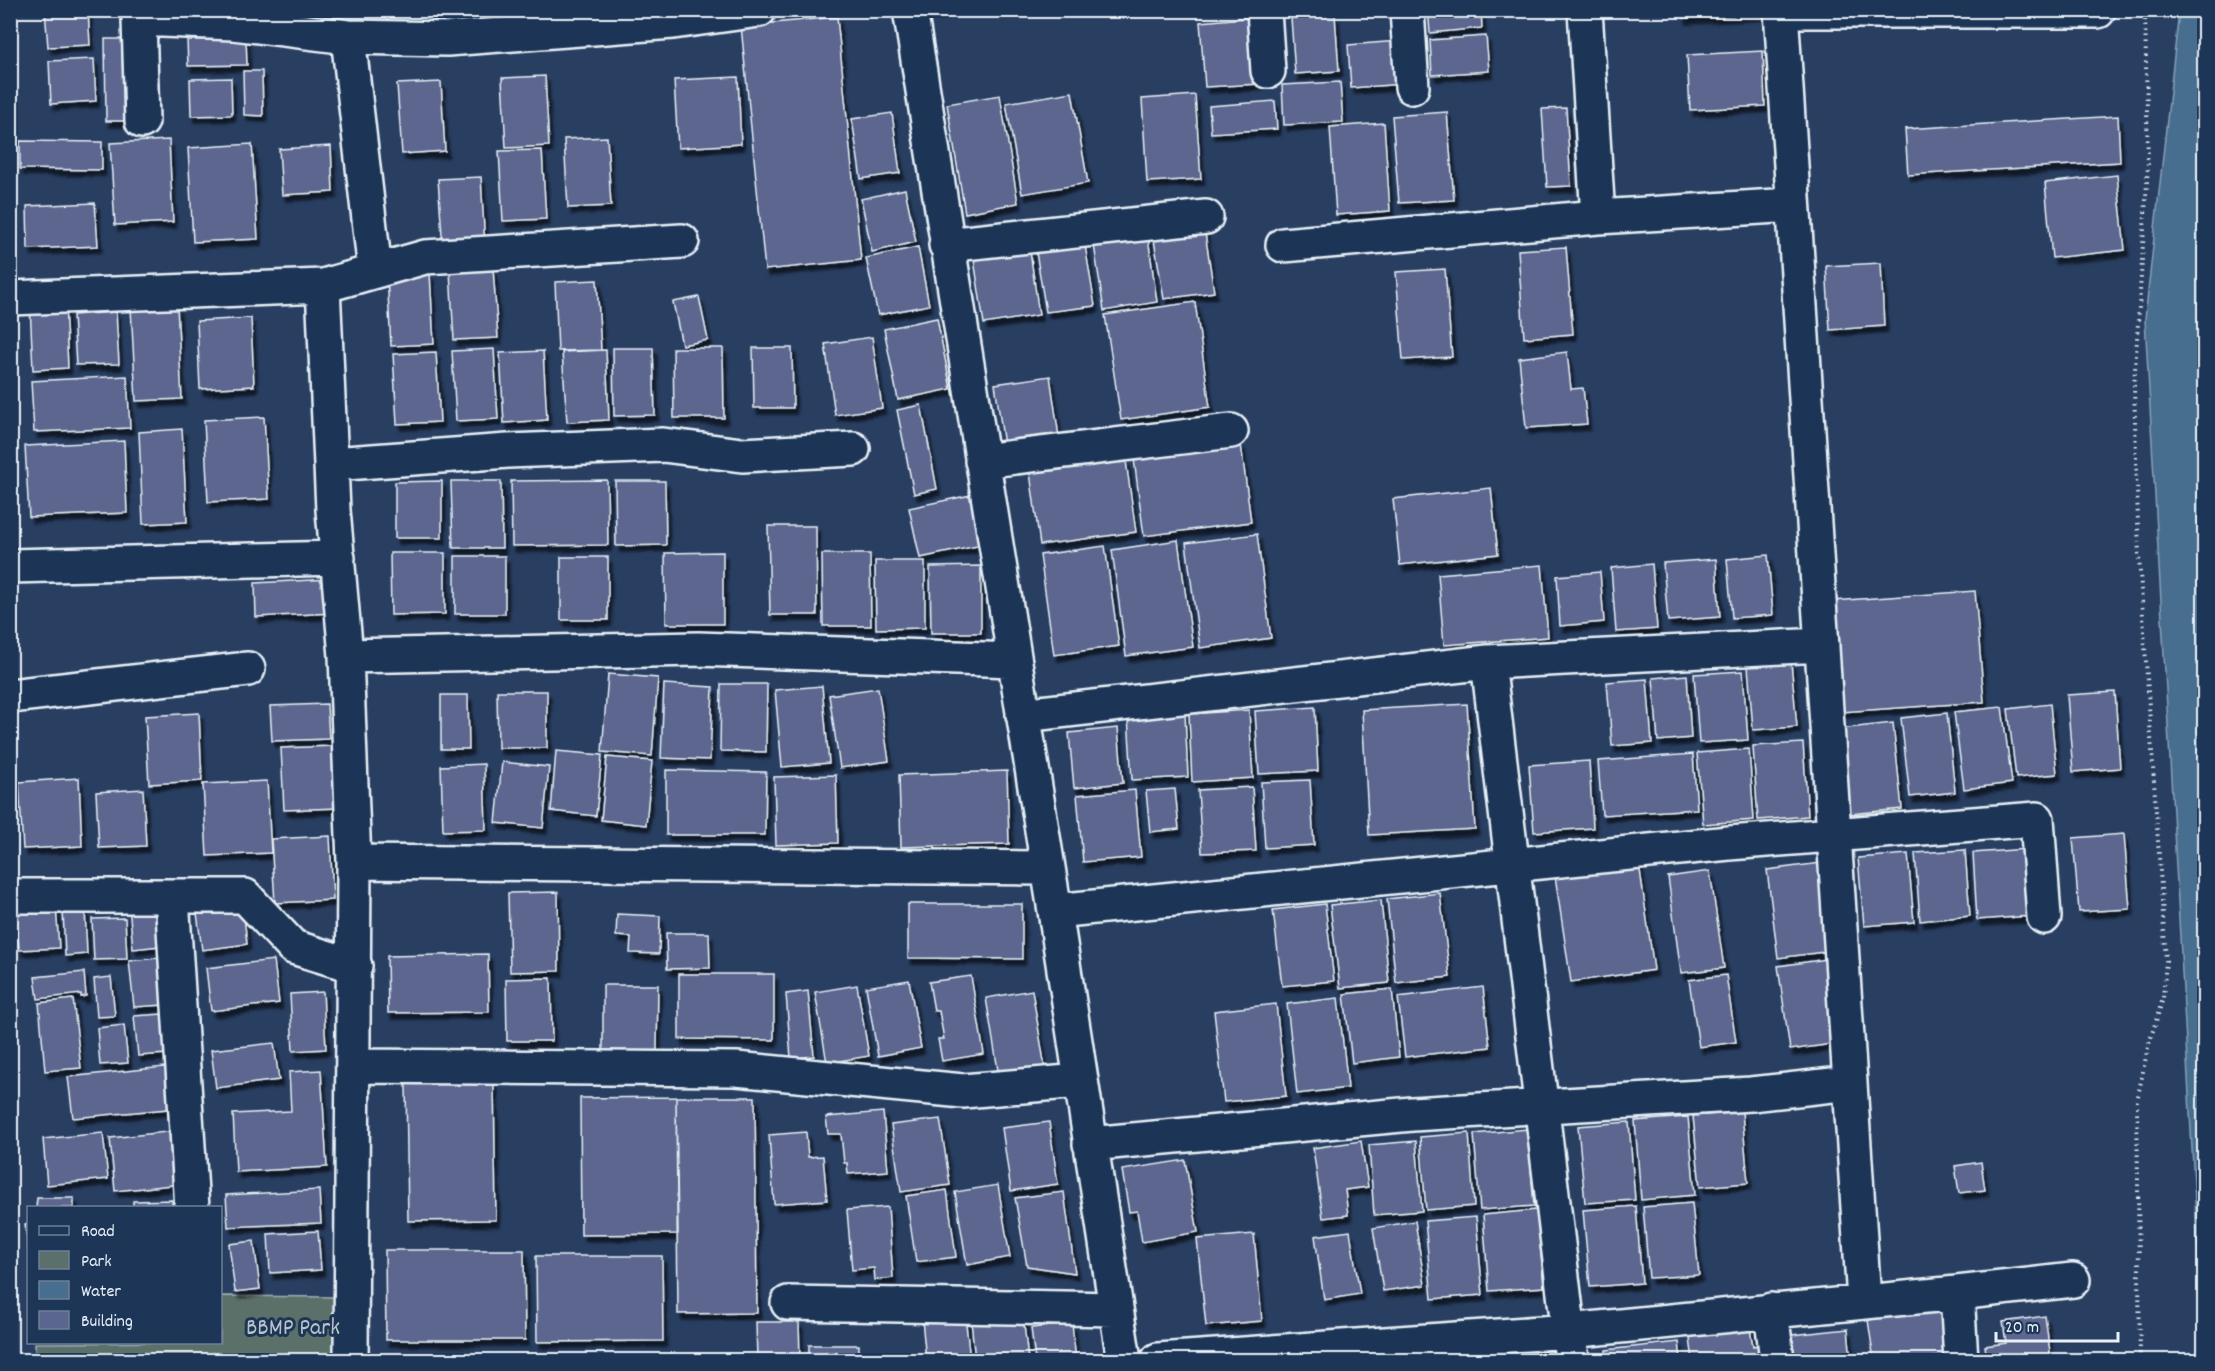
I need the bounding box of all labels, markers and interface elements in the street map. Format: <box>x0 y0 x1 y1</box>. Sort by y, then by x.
legend <box>27 1206 222 1344</box>
text: Road <box>81 1220 115 1245</box>
text: Park <box>81 1250 112 1275</box>
text: Water <box>81 1280 121 1305</box>
scale bar <box>1996 1305 2118 1343</box>
text: Building <box>81 1310 133 1335</box>
park label: BBMP Park <box>246 1312 340 1346</box>
text: 20 m <box>2005 1316 2039 1341</box>

